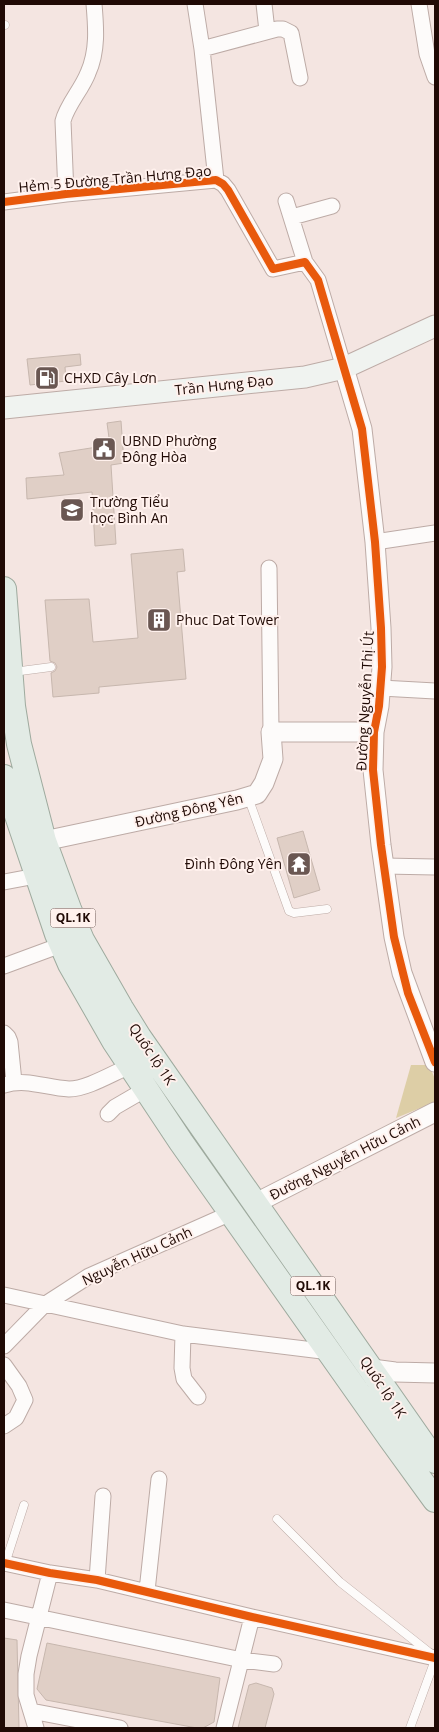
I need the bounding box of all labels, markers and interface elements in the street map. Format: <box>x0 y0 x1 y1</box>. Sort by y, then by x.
street label: Hẻm 5 Đường Trần Hưng Đạo <box>18 161 212 196</box>
fuel station icon: CHXD Cây Lơn <box>34 365 60 391</box>
place label: CHXD Cây Lơn <box>64 368 157 387</box>
street label: Trần Hưng Đạo <box>174 370 274 399</box>
place label: UBND Phường Đông Hòa <box>122 431 217 466</box>
public building icon: UBND Phường Đông Hòa <box>91 436 117 462</box>
place label: Trường Tiểu học Bình An <box>90 492 169 527</box>
school or university icon: Trường Tiểu học Bình An <box>59 497 85 523</box>
building icon: Phuc Dat Tower <box>146 607 172 633</box>
place label: Phuc Dat Tower <box>176 610 279 629</box>
street label: Đường Nguyễn Thị Út <box>351 630 378 772</box>
street label: Đường Đông Yên <box>133 788 245 831</box>
temple icon: Đình Đông Yên <box>286 851 312 877</box>
place label: Đình Đông Yên <box>185 854 282 873</box>
road number: QL.1K <box>50 908 96 928</box>
street label: Quốc lộ 1K <box>125 1019 180 1089</box>
street label: Đường Nguyễn Hữu Cảnh <box>266 1111 424 1204</box>
street label: Nguyễn Hữu Cảnh <box>79 1222 195 1289</box>
road number: QL.1K <box>290 1276 336 1295</box>
street label: Quốc lộ 1K <box>356 1352 411 1422</box>

